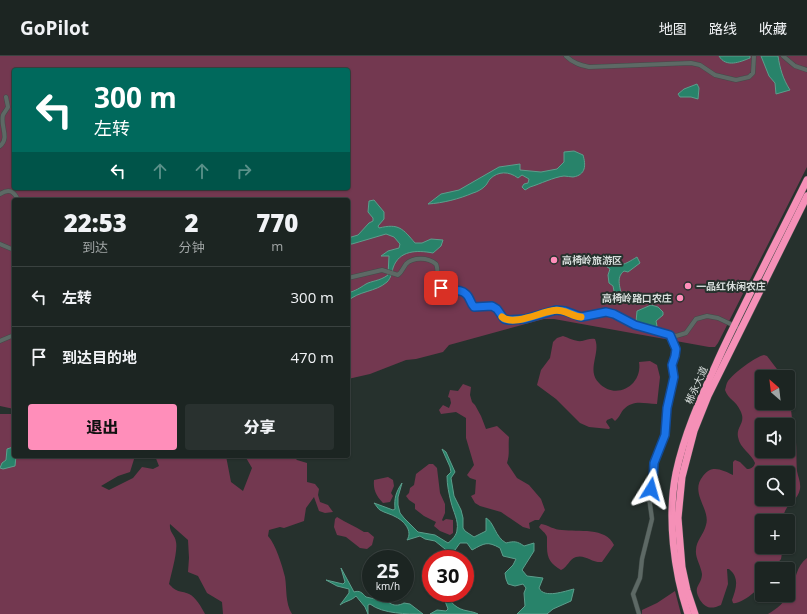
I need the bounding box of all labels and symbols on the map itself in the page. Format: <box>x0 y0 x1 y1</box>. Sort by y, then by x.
place label: 高椅岭旅游区 <box>562 253 622 267</box>
marker: 高椅岭旅游区 <box>549 255 559 265</box>
pin <box>424 271 458 305</box>
place label: 一品红休闲农庄 <box>696 279 766 293</box>
marker: 一品红休闲农庄 <box>683 281 693 291</box>
place label: 高椅岭路口农庄 <box>602 291 672 305</box>
marker: 高椅岭路口农庄 <box>675 293 685 303</box>
street label: 郴永大道 <box>681 364 711 406</box>
north arrow <box>755 370 795 410</box>
position arrow <box>630 468 672 510</box>
speed limit sign: 30 <box>422 550 474 602</box>

